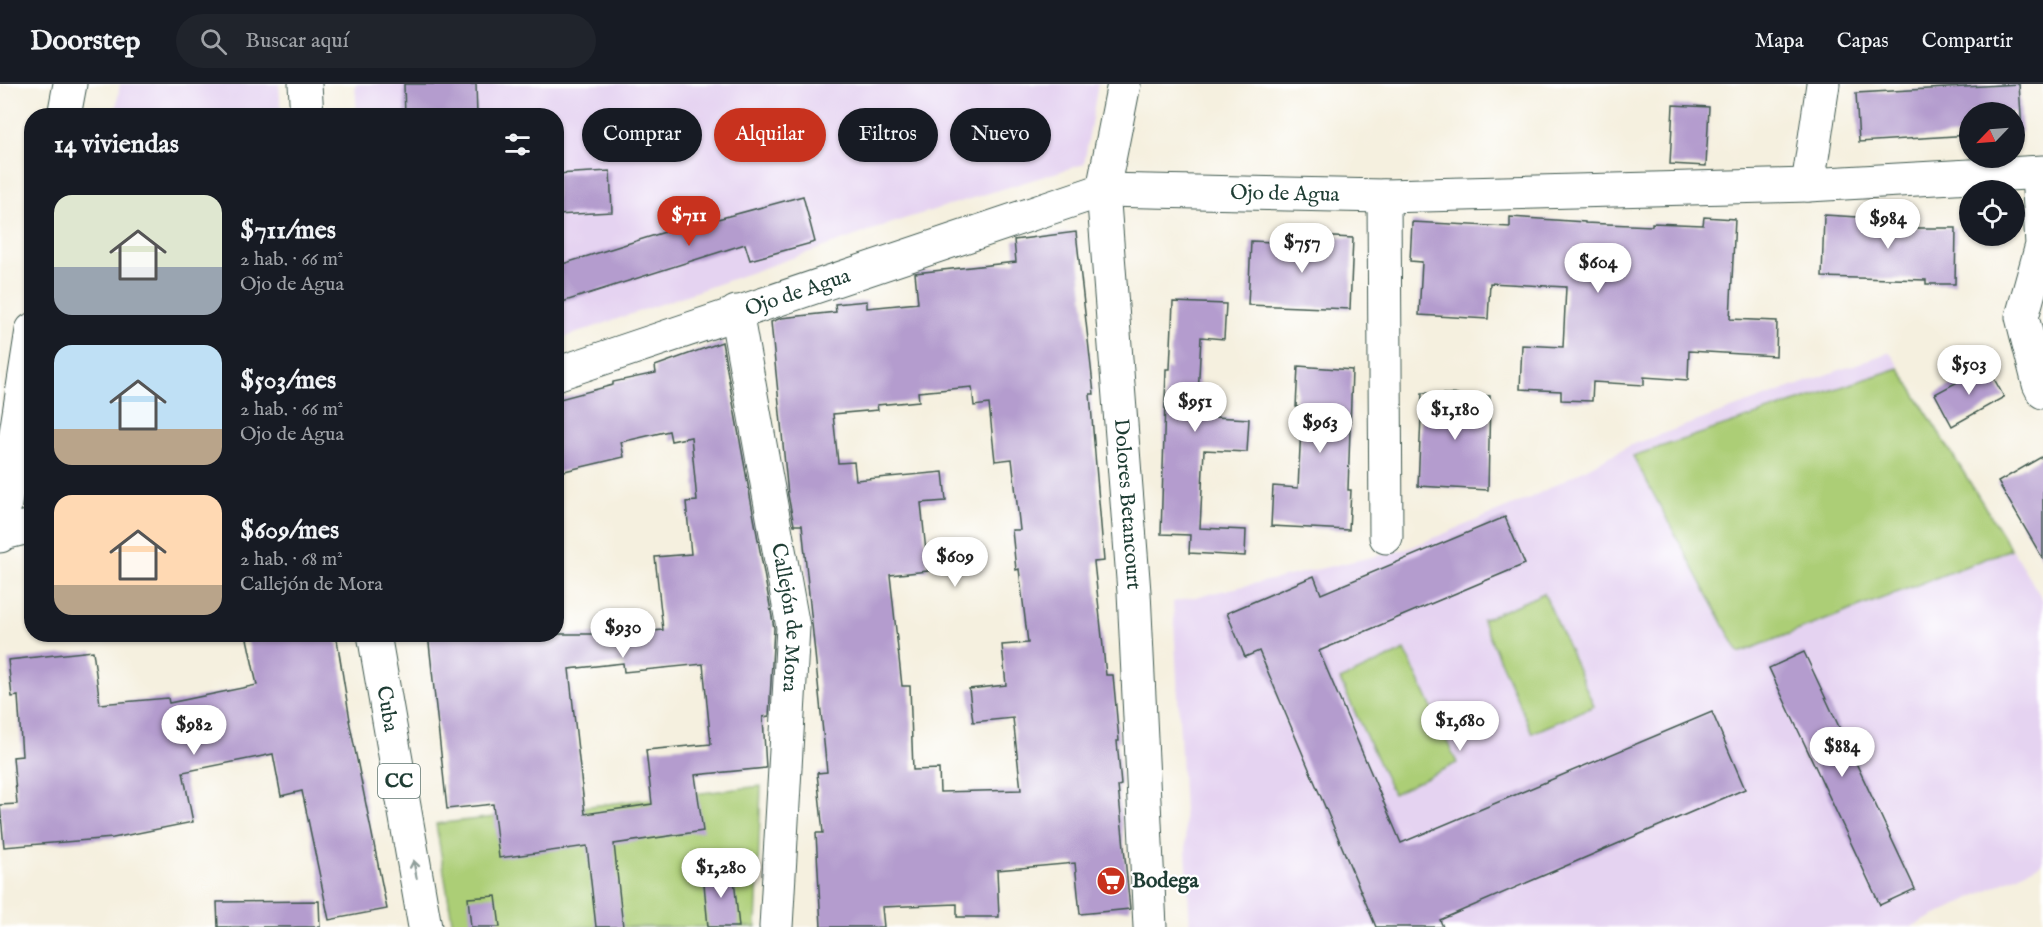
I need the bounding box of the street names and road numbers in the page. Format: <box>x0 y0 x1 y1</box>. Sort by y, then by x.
street label: Ojo de Agua <box>1230 179 1341 209</box>
street label: Ojo de Agua <box>742 262 855 323</box>
street label: Dolores Betancourt <box>1107 418 1147 591</box>
street label: Callejón de Mora <box>765 541 807 694</box>
street label: Cuba <box>370 684 404 735</box>
road number: CC <box>378 764 420 798</box>

